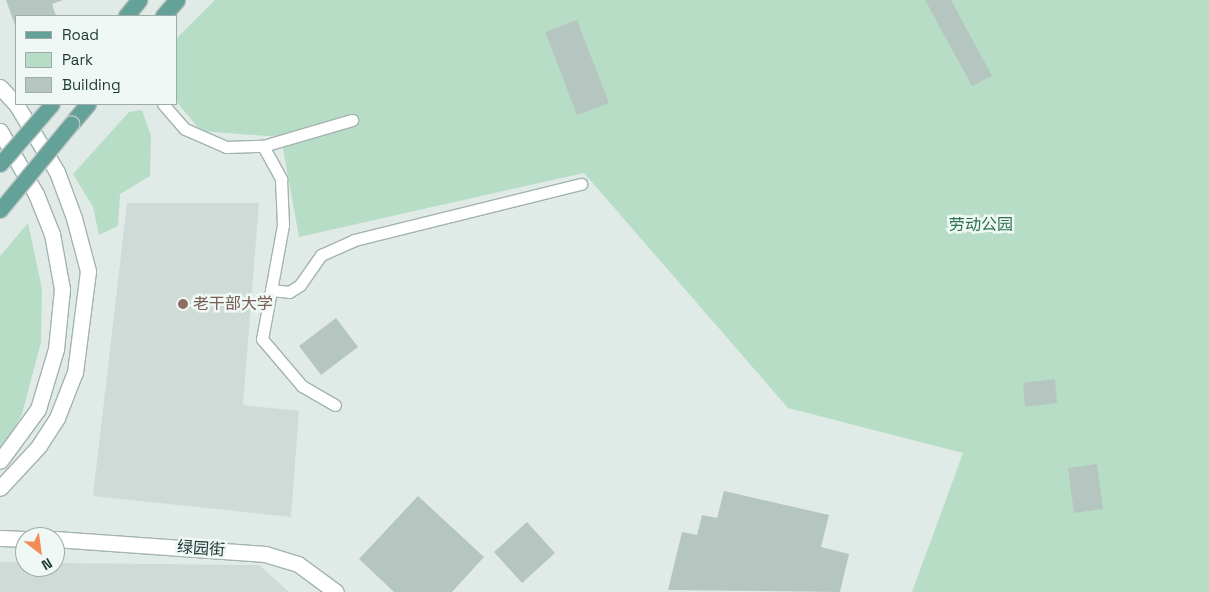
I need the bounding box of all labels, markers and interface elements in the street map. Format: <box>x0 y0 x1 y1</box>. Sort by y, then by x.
legend <box>15 15 178 105</box>
text: Road <box>62 25 99 44</box>
text: Park <box>62 50 93 69</box>
text: Building <box>62 75 121 94</box>
park label: 劳动公园 <box>949 215 1013 235</box>
place label: 老干部大学 <box>193 294 273 314</box>
marker: 老干部大学 <box>177 298 189 310</box>
north arrow <box>15 527 65 577</box>
street label: 绿园街 <box>176 538 226 560</box>
text: N <box>38 554 56 574</box>

